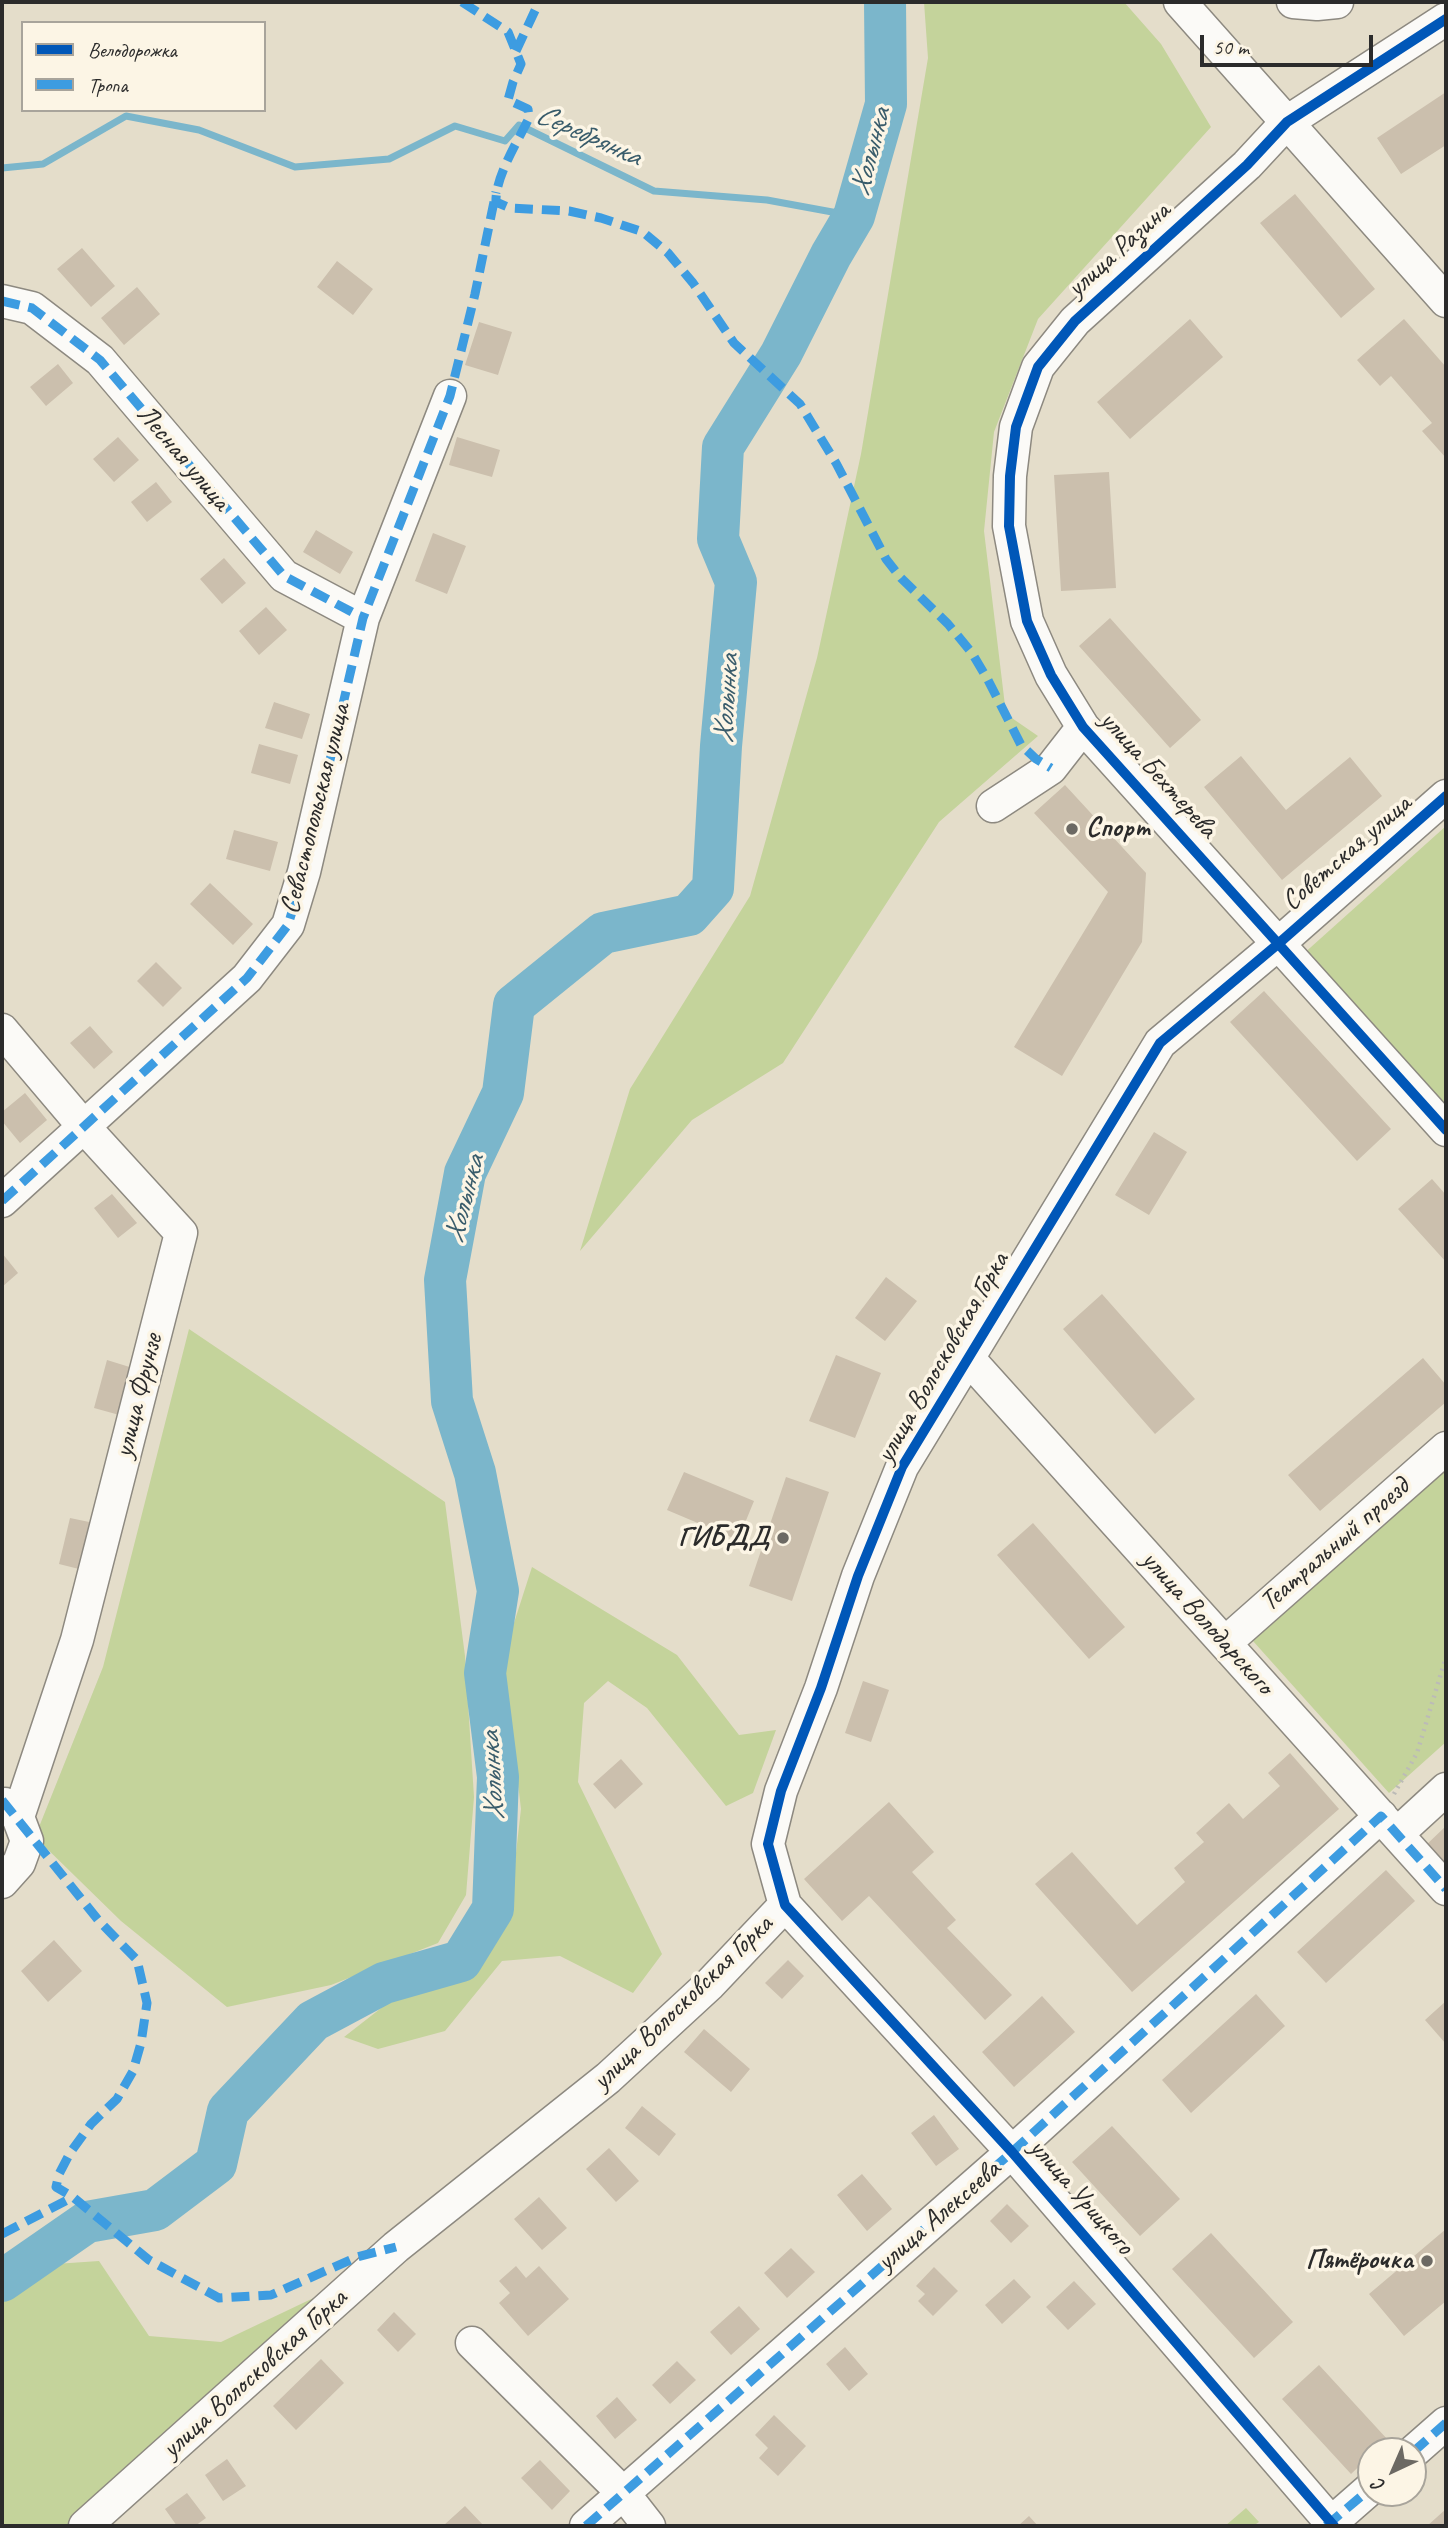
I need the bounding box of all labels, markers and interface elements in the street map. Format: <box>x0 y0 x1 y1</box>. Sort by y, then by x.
legend <box>21 21 266 112</box>
scale bar <box>1203 21 1376 65</box>
text: 50 m <box>1213 34 1249 60</box>
text: Велодорожка <box>88 37 177 63</box>
text: Тропа <box>88 72 128 98</box>
water label: Серебрянка <box>530 97 646 175</box>
water label: Холынка <box>842 105 900 199</box>
street label: улица Разина <box>1060 195 1178 305</box>
street label: Лесная улица <box>129 398 237 518</box>
water label: Холынка <box>706 654 748 744</box>
street label: Севастопольская улица <box>274 700 358 918</box>
street label: улица Бехтерева <box>1092 704 1224 846</box>
street label: Советская улица <box>1275 788 1419 918</box>
place label: Спорт <box>1086 812 1151 846</box>
marker: Спорт <box>1064 821 1080 837</box>
water label: Холынка <box>436 1152 494 1246</box>
street label: улица Волосковская Горка <box>869 1247 1017 1469</box>
street label: улица Фрунзе <box>107 1331 171 1461</box>
street label: Театральный проезд <box>1253 1471 1417 1619</box>
place label: ГИБДД <box>678 1521 769 1555</box>
marker: ГИБДД <box>775 1530 791 1546</box>
street label: улица Володарского <box>1133 1544 1281 1702</box>
water label: Холынка <box>473 1731 513 1821</box>
street label: улица Волосковская Горка <box>586 1908 780 2098</box>
street label: улица Урицкого <box>1021 2132 1141 2262</box>
street label: улица Алексеева <box>870 2153 1008 2279</box>
place label: Пятёрочка <box>1306 2244 1413 2278</box>
marker: Пятёрочка <box>1419 2253 1435 2269</box>
street label: улица Волосковская Горка <box>155 2282 355 2466</box>
north arrow <box>1357 2437 1427 2507</box>
text: С <box>1367 2474 1390 2498</box>

